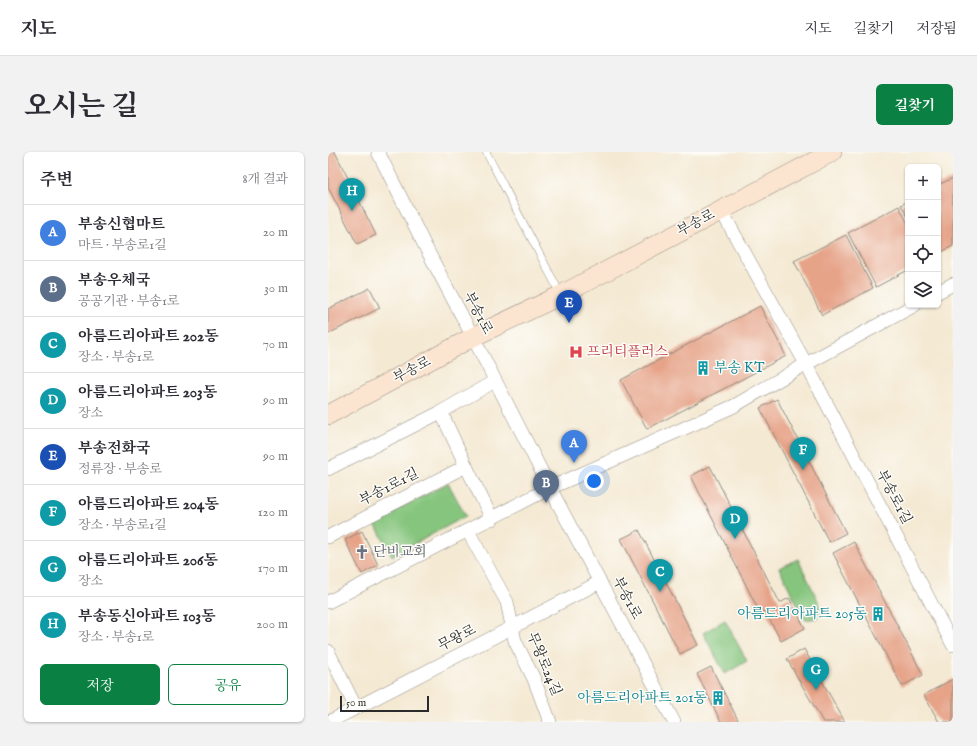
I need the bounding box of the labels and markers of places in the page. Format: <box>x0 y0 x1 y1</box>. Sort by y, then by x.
pin: H <box>339 178 365 211</box>
pin: E <box>556 290 582 323</box>
place label: 프리티플러스 <box>587 343 669 361</box>
hospital icon: 프리티플러스 <box>568 344 584 360</box>
place label: 부송 KT <box>714 359 765 377</box>
building icon: 부송 KT <box>695 360 711 376</box>
pin: A <box>561 430 587 463</box>
pin: F <box>790 437 816 470</box>
pin: B <box>533 470 559 503</box>
pin: D <box>722 506 748 539</box>
place label: 단비교회 <box>373 543 427 561</box>
church icon: 단비교회 <box>354 544 370 560</box>
pin: C <box>647 559 673 592</box>
place label: 아름드리아파트 205동 <box>737 605 867 623</box>
building icon: 아름드리아파트 205동 <box>870 606 886 622</box>
pin: G <box>803 657 829 690</box>
place label: 아름드리아파트 201동 <box>577 689 707 707</box>
building icon: 아름드리아파트 201동 <box>710 690 726 706</box>

